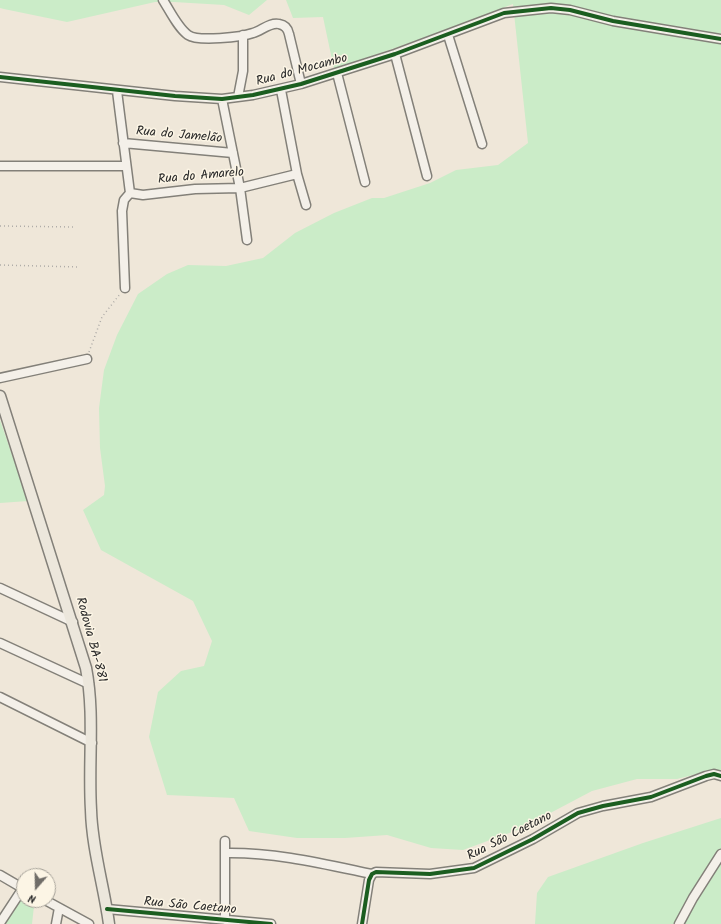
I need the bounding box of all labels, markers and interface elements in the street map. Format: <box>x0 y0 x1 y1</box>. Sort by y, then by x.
street label: Rua do Mocambo <box>255 51 349 91</box>
street label: Rua do Jamelão <box>135 124 223 148</box>
street label: Rua do Amarelo <box>157 165 245 189</box>
street label: Rodovia BA-881 <box>71 596 109 684</box>
street label: Rua São Caetano <box>465 809 555 865</box>
north arrow <box>16 868 56 908</box>
text: N <box>26 889 39 908</box>
street label: Rua São Caetano <box>143 895 237 919</box>

